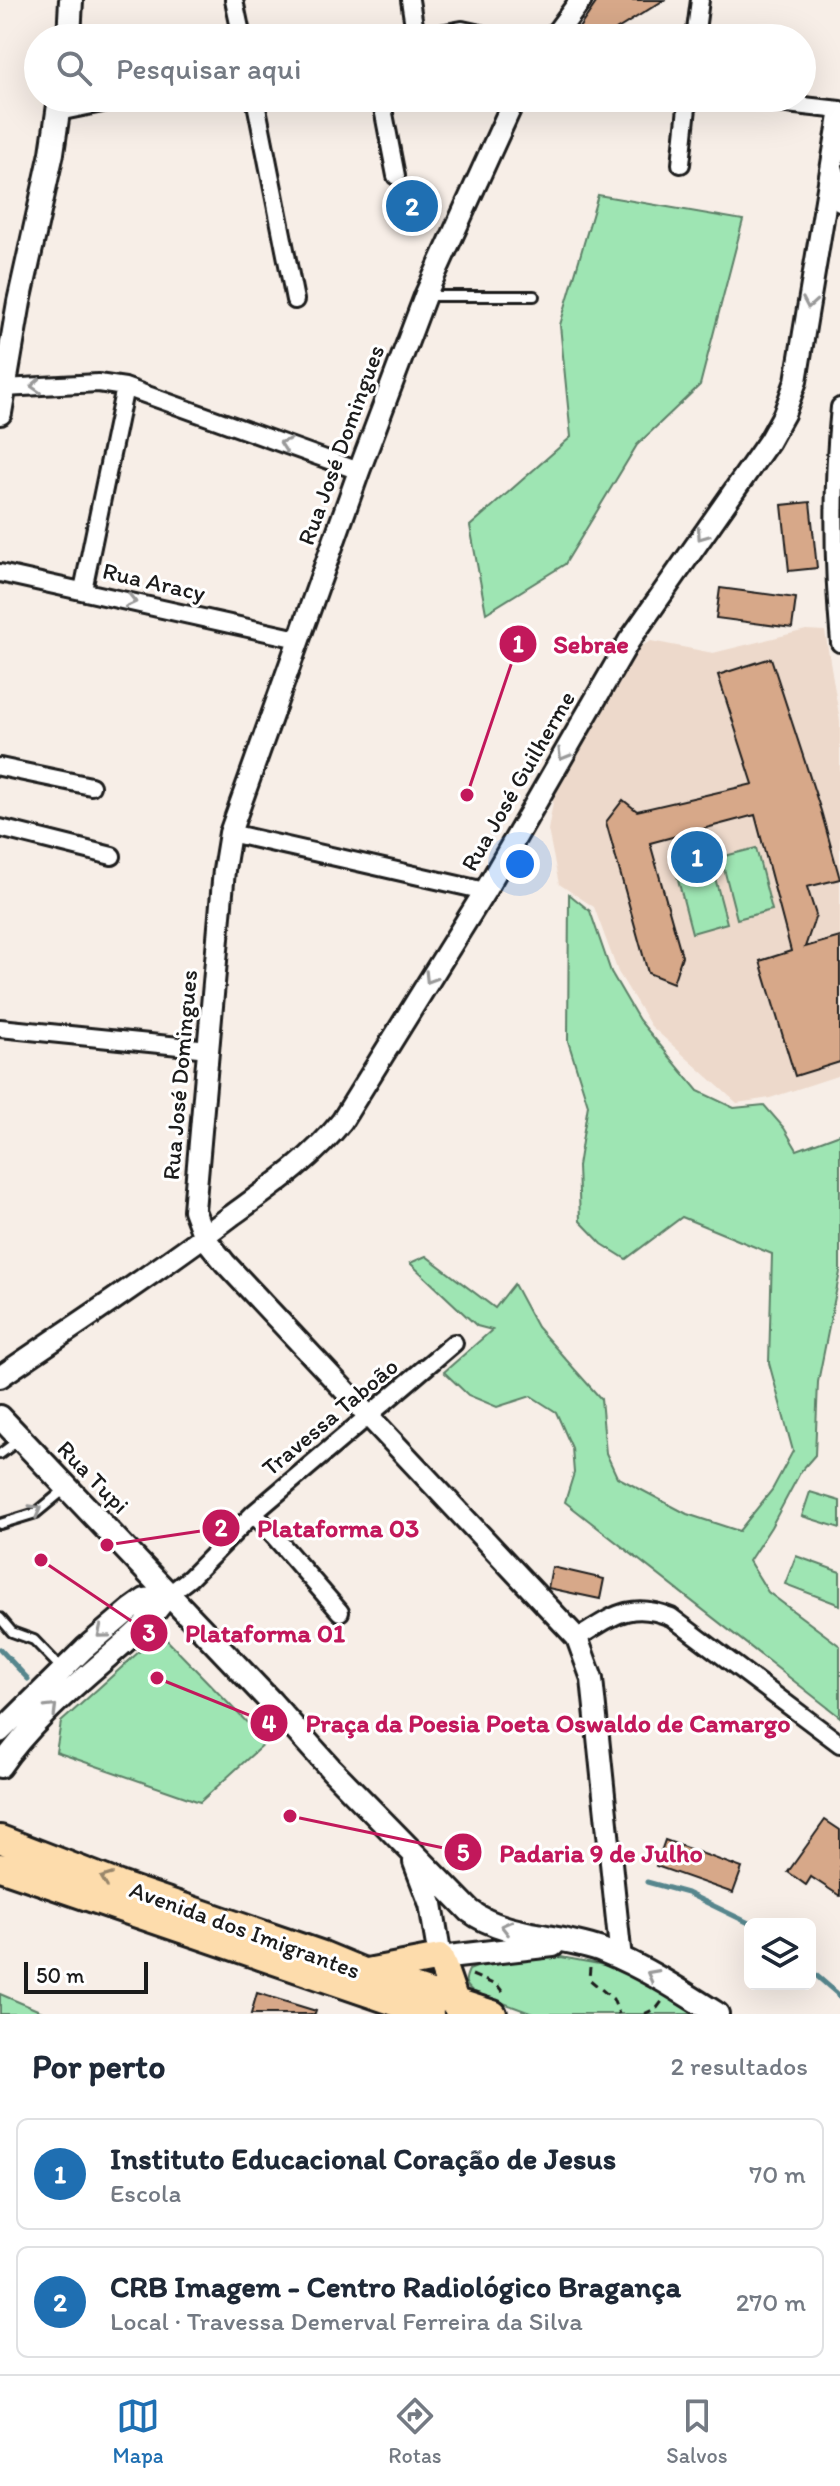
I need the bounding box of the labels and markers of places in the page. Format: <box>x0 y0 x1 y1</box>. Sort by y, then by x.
pin: 2 <box>386 176 438 236</box>
callout: Sebrae <box>498 619 645 669</box>
pin: 1 <box>671 827 723 887</box>
callout: Plataforma 03 <box>201 1503 435 1553</box>
callout: Plataforma 01 <box>129 1608 361 1658</box>
callout: Praça da Poesia Poeta Oswaldo de Camargo <box>249 1698 807 1748</box>
callout: Padaria 9 de Julho <box>443 1827 718 1877</box>

